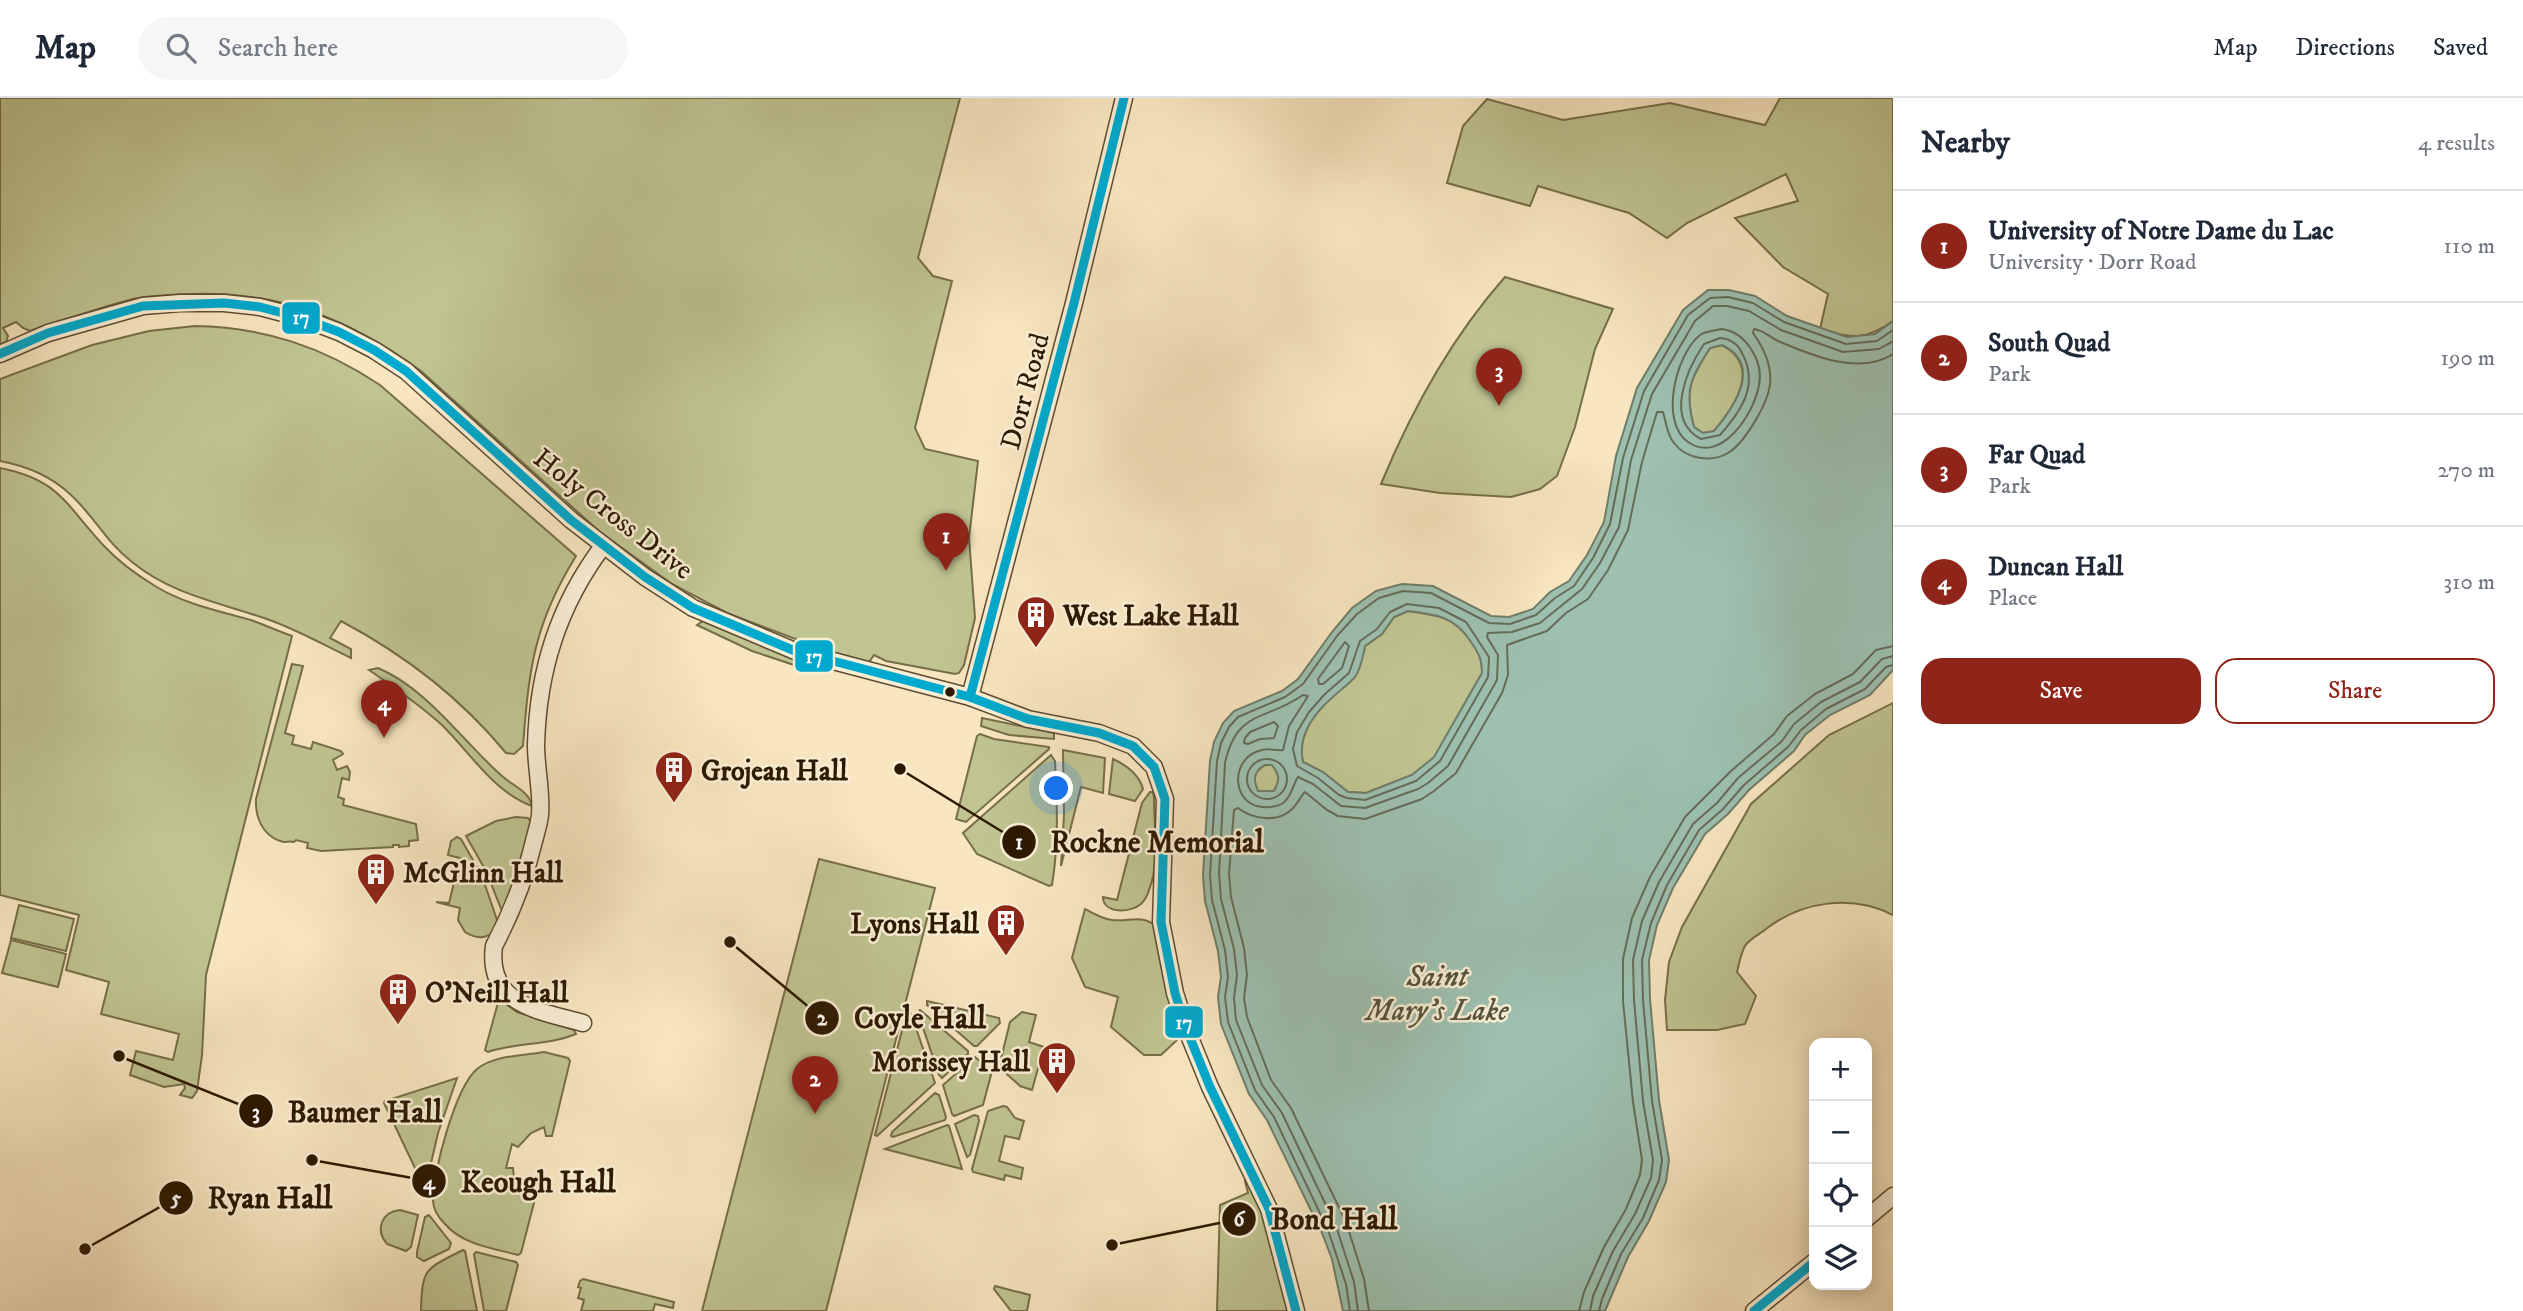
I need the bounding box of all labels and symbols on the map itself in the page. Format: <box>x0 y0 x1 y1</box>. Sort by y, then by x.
line badge: 17 <box>281 301 321 335</box>
text: 17 <box>293 307 310 330</box>
street label: Dorr Road <box>993 329 1058 453</box>
pin: 3 <box>1476 348 1522 406</box>
street label: Holy Cross Drive <box>526 441 700 588</box>
pin: 1 <box>923 513 969 571</box>
building icon: West Lake Hall <box>1015 594 1057 649</box>
place label: West Lake Hall <box>1062 599 1239 634</box>
line badge: 17 <box>794 639 834 673</box>
text: 17 <box>806 646 823 669</box>
pin: 4 <box>361 680 407 738</box>
unlabelled marker <box>943 685 957 699</box>
building icon: Grojean Hall <box>653 749 695 804</box>
place label: Grojean Hall <box>701 754 848 789</box>
your location <box>1039 771 1073 805</box>
callout: Rockne Memorial <box>1001 816 1278 867</box>
text: Rockne Memorial <box>1050 825 1265 862</box>
text: 1 <box>1015 830 1023 856</box>
building icon: McGlinn Hall <box>355 851 397 906</box>
place label: McGlinn Hall <box>403 856 564 891</box>
building icon: Lyons Hall <box>985 902 1027 957</box>
place label: Lyons Hall <box>850 907 980 942</box>
water label: Saint Mary's Lake <box>1364 959 1509 1030</box>
building icon: O'Neill Hall <box>377 971 419 1026</box>
place label: O'Neill Hall <box>425 976 569 1011</box>
callout: Coyle Hall <box>805 992 1000 1043</box>
text: Coyle Hall <box>854 1001 987 1038</box>
line badge: 17 <box>1164 1005 1204 1039</box>
text: 2 <box>817 1006 828 1032</box>
text: 17 <box>1176 1012 1193 1035</box>
building icon: Morissey Hall <box>1036 1040 1078 1095</box>
place label: Morissey Hall <box>872 1045 1031 1080</box>
pin: 2 <box>792 1056 838 1114</box>
callout: Baumer Hall <box>238 1086 456 1137</box>
text: Baumer Hall <box>288 1095 443 1132</box>
text: 3 <box>252 1100 260 1126</box>
callout: Keough Hall <box>412 1156 630 1207</box>
text: Keough Hall <box>461 1165 616 1202</box>
text: 4 <box>423 1170 436 1196</box>
callout: Ryan Hall <box>158 1172 346 1223</box>
text: Ryan Hall <box>208 1181 333 1218</box>
text: 5 <box>170 1186 182 1212</box>
callout: Bond Hall <box>1222 1193 1411 1244</box>
text: Bond Hall <box>1271 1202 1398 1239</box>
text: 6 <box>1234 1207 1246 1233</box>

